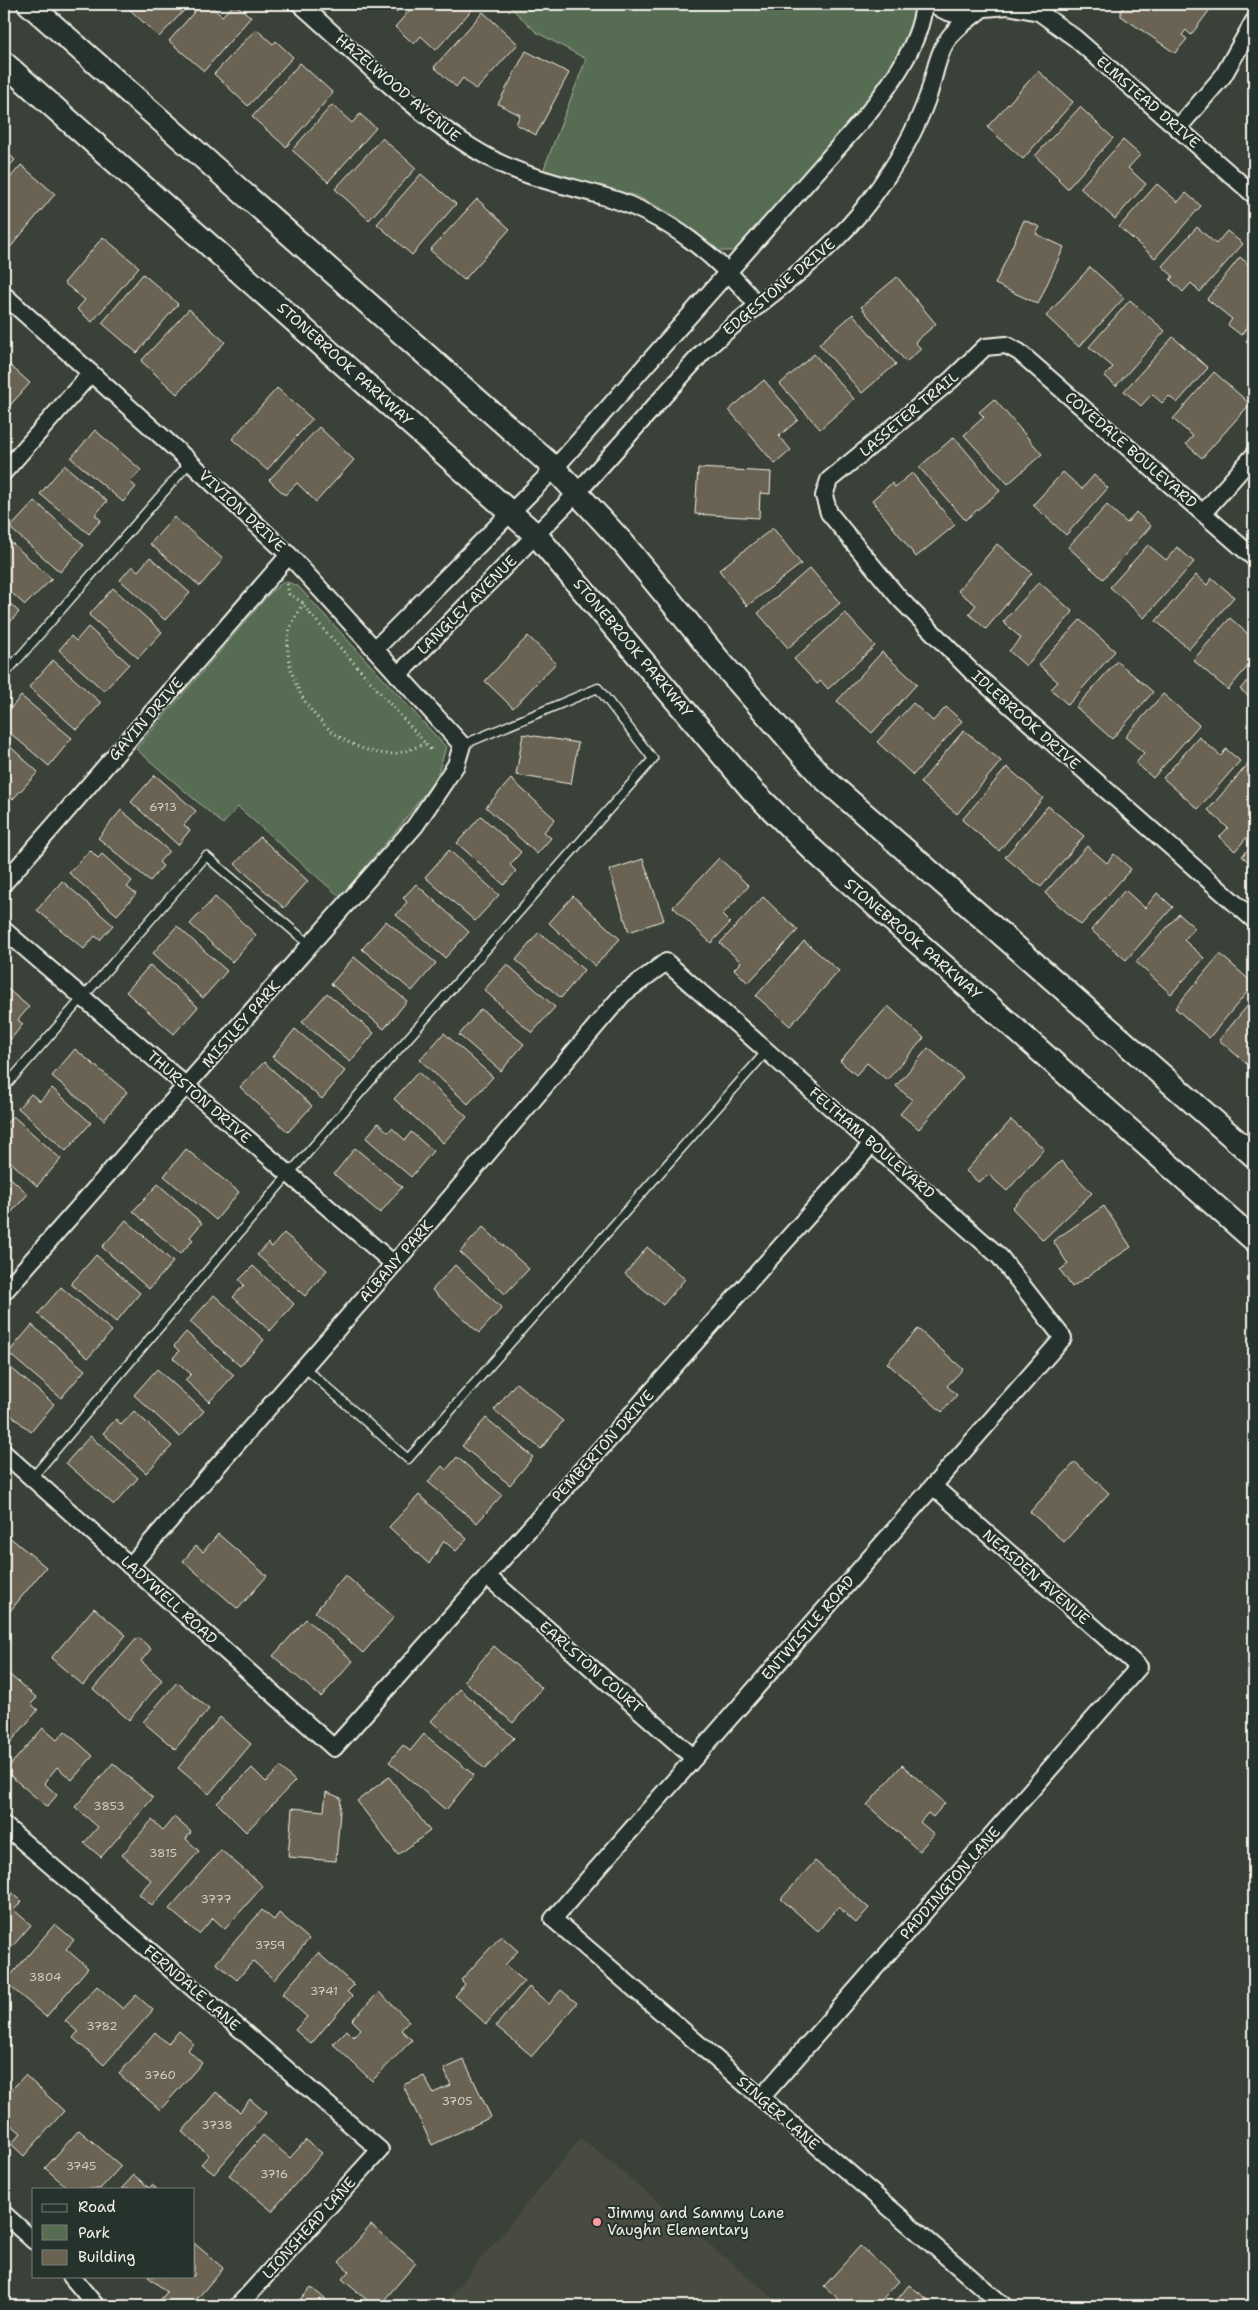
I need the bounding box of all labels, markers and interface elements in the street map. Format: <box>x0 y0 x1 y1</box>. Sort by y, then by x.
street label: HAZELWOOD AVENUE <box>331 30 465 146</box>
street label: ELMSTEAD DRIVE <box>1092 51 1204 153</box>
street label: EDGESTONE DRIVE <box>719 234 839 340</box>
street label: STONEBROOK PARKWAY <box>273 298 417 430</box>
street label: LASSETER TRAIL <box>855 367 963 461</box>
street label: COVEDALE BOULEVARD <box>1061 387 1201 513</box>
street label: VIVION DRIVE <box>194 466 290 556</box>
street label: LANGLEY AVENUE <box>413 551 521 659</box>
street label: STONEBROOK PARKWAY <box>569 574 697 722</box>
street label: IDLEBROOK DRIVE <box>968 666 1084 774</box>
street label: GAVIN DRIVE <box>104 673 188 765</box>
house number: 6713 <box>149 799 177 815</box>
street label: STONEBROOK PARKWAY <box>840 874 986 1004</box>
street label: MISTLEY PARK <box>197 976 285 1072</box>
street label: THURSTON DRIVE <box>143 1046 255 1148</box>
street label: FELTHAM BOULEVARD <box>805 1083 939 1203</box>
street label: ALBANY PARK <box>355 1215 438 1306</box>
street label: PEMBERTON DRIVE <box>547 1386 659 1506</box>
street label: NEASDEN AVENUE <box>978 1525 1094 1629</box>
street label: LADYWELL ROAD <box>116 1551 222 1649</box>
street label: ENTWISTLE ROAD <box>757 1571 859 1685</box>
street label: EARLSTON COURT <box>535 1616 647 1718</box>
house number: 3853 <box>93 1798 125 1814</box>
street label: PADDINGTON LANE <box>895 1822 1005 1944</box>
house number: 3815 <box>149 1845 177 1861</box>
house number: 3777 <box>200 1891 232 1907</box>
house number: 3759 <box>255 1937 285 1953</box>
street label: FERNDALE LANE <box>140 1941 244 2035</box>
house number: 3804 <box>29 1969 61 1985</box>
house number: 3741 <box>310 1983 338 1999</box>
house number: 3782 <box>86 2018 118 2034</box>
house number: 3760 <box>144 2067 176 2083</box>
street label: SINGER LANE <box>732 2072 824 2154</box>
house number: 3705 <box>441 2093 473 2109</box>
house number: 3738 <box>201 2117 233 2133</box>
house number: 3745 <box>66 2158 96 2174</box>
house number: 3716 <box>260 2166 288 2182</box>
street label: LIONSHEAD LANE <box>258 2173 360 2283</box>
legend <box>32 2188 195 2278</box>
text: Road <box>78 2197 116 2217</box>
place label: Jimmy and Sammy Lane Vaughn Elementary <box>607 2203 785 2240</box>
marker: Jimmy and Sammy Lane Vaughn Elementary <box>591 2216 603 2228</box>
text: Park <box>78 2223 110 2243</box>
text: Building <box>78 2247 135 2267</box>

